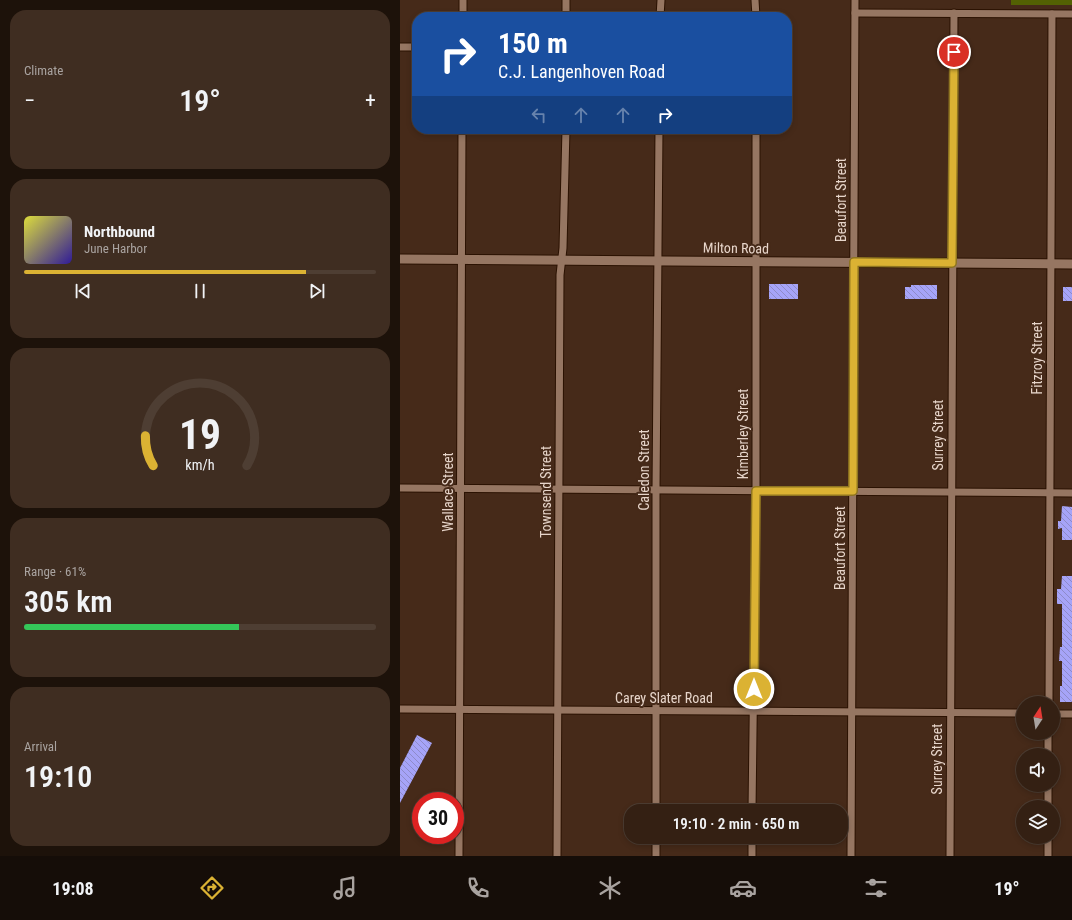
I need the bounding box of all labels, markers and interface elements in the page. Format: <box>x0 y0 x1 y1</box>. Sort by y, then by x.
text: 150 m <box>498 27 568 60</box>
icon: right <box>432 28 484 80</box>
pin <box>937 35 971 69</box>
icon: arrive <box>943 41 965 63</box>
text: C.J. Langenhoven Road <box>498 61 665 82</box>
text: Climate <box>24 63 63 78</box>
text: 19° <box>179 83 221 118</box>
text: − <box>24 88 35 113</box>
text: + <box>365 88 376 113</box>
icon: left <box>528 104 550 126</box>
icon: ahead <box>570 104 592 126</box>
icon: ahead <box>612 104 634 126</box>
icon: right <box>654 104 676 126</box>
street label: Beaufort Street <box>833 158 849 242</box>
text: Northbound <box>84 223 155 241</box>
street label: Milton Road <box>703 239 769 257</box>
text: June Harbor <box>84 241 147 256</box>
icon: previous <box>72 280 94 302</box>
icon: pause <box>189 280 211 302</box>
icon: next <box>306 280 328 302</box>
street label: Fitzroy Street <box>1029 321 1045 395</box>
street label: Kimberley Street <box>735 389 751 479</box>
street label: Surrey Street <box>930 400 946 470</box>
text: 19 <box>179 410 221 459</box>
street label: Caledon Street <box>636 429 652 511</box>
street label: Townsend Street <box>538 446 554 538</box>
street label: Wallace Street <box>440 452 456 532</box>
text: km/h <box>185 457 215 473</box>
street label: Beaufort Street <box>832 506 848 590</box>
text: Range · 61% <box>24 564 86 579</box>
text: 305 km <box>24 584 113 619</box>
position arrow <box>733 668 775 710</box>
street label: Carey Slater Road <box>615 690 713 706</box>
north arrow <box>1016 696 1060 740</box>
map controls <box>1016 696 1060 844</box>
street label: Surrey Street <box>929 724 945 794</box>
text: Arrival <box>24 739 57 754</box>
button: sound <box>1016 748 1060 792</box>
text: 19:10 <box>24 759 92 794</box>
speed limit sign: 30 <box>412 792 464 844</box>
button: layers <box>1016 800 1060 844</box>
text: 19:10 · 2 min · 650 m <box>673 815 799 833</box>
icon: directions <box>198 874 226 902</box>
icon: music <box>331 874 359 902</box>
icon: phone <box>464 874 492 902</box>
icon: climate <box>596 874 624 902</box>
icon: car <box>729 874 757 902</box>
icon: filters <box>862 874 890 902</box>
text: 19:08 <box>52 878 94 899</box>
text: 19° <box>994 878 1020 899</box>

